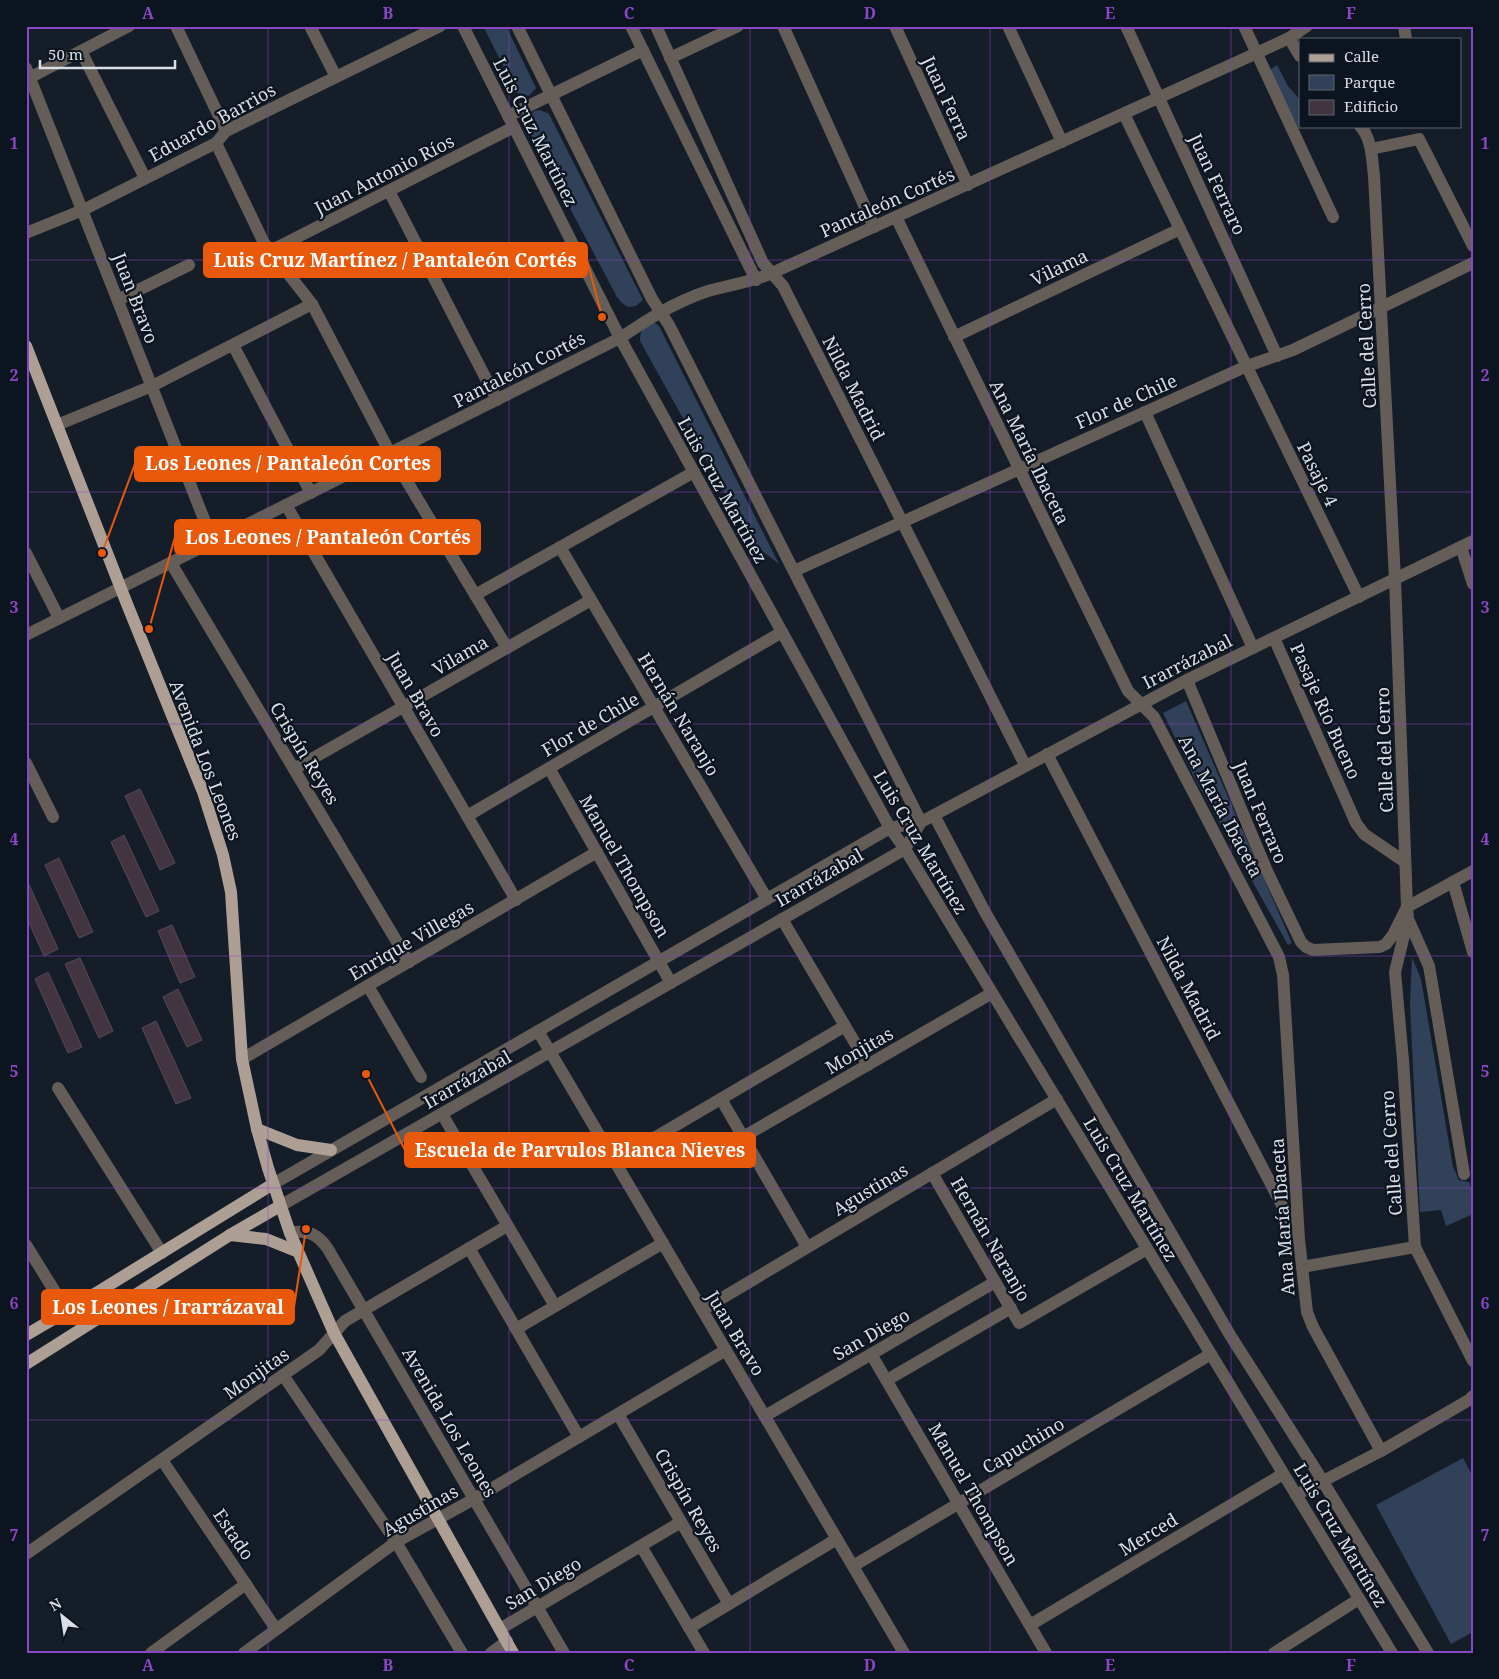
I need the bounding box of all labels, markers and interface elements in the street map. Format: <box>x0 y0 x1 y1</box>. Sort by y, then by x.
text: A <box>142 2 155 24</box>
text: B <box>383 2 394 24</box>
text: C <box>624 2 635 24</box>
text: D <box>864 2 876 24</box>
text: E <box>1105 2 1115 24</box>
text: F <box>1346 2 1356 24</box>
scale bar <box>40 38 175 70</box>
legend <box>1299 38 1462 128</box>
text: 50 m <box>48 44 83 64</box>
text: Calle <box>1344 46 1379 66</box>
street label: Juan Ferra <box>917 51 977 144</box>
street label: Luis Cruz Martínez <box>488 53 584 211</box>
text: Parque <box>1344 72 1395 92</box>
street label: Eduardo Barrios <box>144 77 280 167</box>
text: Edificio <box>1344 96 1398 116</box>
street label: Juan Antonio Ríos <box>309 128 458 220</box>
street label: Juan Ferraro <box>1184 128 1252 239</box>
text: 1 <box>9 132 19 154</box>
text: 1 <box>1480 132 1490 154</box>
street label: Pantaleón Cortés <box>816 162 958 242</box>
callout: Luis Cruz Martínez / Pantaleón Cortés <box>204 243 587 277</box>
street label: Vilama <box>1026 243 1092 291</box>
text: Luis Cruz Martínez / Pantaleón Cortés <box>213 247 577 273</box>
street label: Juan Bravo <box>107 248 164 347</box>
street label: Calle del Cerro <box>1351 283 1381 409</box>
street label: Pantaleón Cortés <box>449 325 589 413</box>
street label: Nilda Madrid <box>817 332 891 444</box>
text: 2 <box>9 364 19 386</box>
text: 2 <box>1480 364 1490 386</box>
street label: Flor de Chile <box>1072 368 1180 434</box>
street label: Ana María Ibaceta <box>985 376 1075 528</box>
street label: Luis Cruz Martínez <box>673 412 773 568</box>
street label: Pasaje 4 <box>1292 438 1344 510</box>
callout: Los Leones / Pantaleón Cortes <box>135 447 440 481</box>
text: Los Leones / Pantaleón Cortes <box>145 450 431 476</box>
callout: Los Leones / Pantaleón Cortés <box>175 520 480 554</box>
text: Los Leones / Pantaleón Cortés <box>185 524 471 550</box>
text: 3 <box>9 596 19 618</box>
text: 3 <box>1480 596 1490 618</box>
street label: Irarrázabal <box>1138 628 1236 694</box>
street label: Vilama <box>428 629 492 681</box>
street label: Pasaje Río Bueno <box>1285 639 1367 783</box>
street label: Juan Bravo <box>381 646 450 741</box>
street label: Hernán Naranjo <box>633 648 725 780</box>
street label: Avenida Los Leones <box>164 676 248 844</box>
street label: Flor de Chile <box>537 686 643 762</box>
street label: Calle del Cerro <box>1370 687 1398 813</box>
street label: Crispín Reyes <box>265 697 345 809</box>
street label: Ana María Ibaceta <box>1173 731 1269 881</box>
street label: Juan Ferraro <box>1228 756 1293 867</box>
street label: Luis Cruz Martínez <box>868 765 974 919</box>
street label: Manuel Thompson <box>574 790 676 942</box>
text: 4 <box>9 828 19 850</box>
text: 4 <box>1480 828 1490 850</box>
street label: Irarrázabal <box>771 842 868 912</box>
street label: Enrique Villegas <box>344 894 478 986</box>
street label: Nilda Madrid <box>1152 932 1226 1044</box>
street label: Monjitas <box>821 1021 897 1079</box>
street label: Irarrázabal <box>419 1044 516 1114</box>
text: 5 <box>9 1060 19 1082</box>
text: 5 <box>1480 1060 1490 1082</box>
street label: Calle del Cerro <box>1375 1090 1407 1216</box>
street label: Luis Cruz Martínez <box>1078 1112 1184 1266</box>
callout: Escuela de Parvulos Blanca Nieves <box>405 1133 755 1167</box>
text: Escuela de Parvulos Blanca Nieves <box>415 1137 745 1163</box>
street label: Ana María Ibaceta <box>1265 1137 1299 1297</box>
street label: Agustinas <box>828 1157 912 1221</box>
street label: Hernán Naranjo <box>946 1172 1036 1306</box>
street label: Juan Bravo <box>701 1285 771 1380</box>
callout: Los Leones / Irarrázaval <box>42 1290 294 1324</box>
text: 6 <box>9 1292 19 1314</box>
text: 6 <box>1480 1292 1490 1314</box>
text: Los Leones / Irarrázaval <box>52 1294 284 1320</box>
street label: San Diego <box>828 1302 914 1366</box>
street label: Monjitas <box>219 1342 293 1404</box>
street label: Avenida Los Leones <box>397 1342 503 1502</box>
street label: Capuchino <box>978 1411 1068 1479</box>
street label: Manuel Thompson <box>923 1418 1025 1570</box>
street label: Crispín Reyes <box>650 1444 728 1556</box>
street label: Luis Cruz Martínez <box>1288 1458 1394 1612</box>
street label: Agustinas <box>378 1479 462 1541</box>
street label: Estado <box>208 1504 260 1564</box>
street label: Merced <box>1114 1507 1182 1561</box>
text: 7 <box>9 1524 19 1546</box>
text: 7 <box>1480 1524 1490 1546</box>
street label: San Diego <box>500 1551 586 1615</box>
north arrow <box>38 1592 88 1642</box>
text: N <box>46 1593 65 1615</box>
text: A <box>142 1654 155 1676</box>
text: B <box>383 1654 394 1676</box>
text: C <box>624 1654 635 1676</box>
text: D <box>864 1654 876 1676</box>
text: E <box>1105 1654 1115 1676</box>
text: F <box>1346 1654 1356 1676</box>

